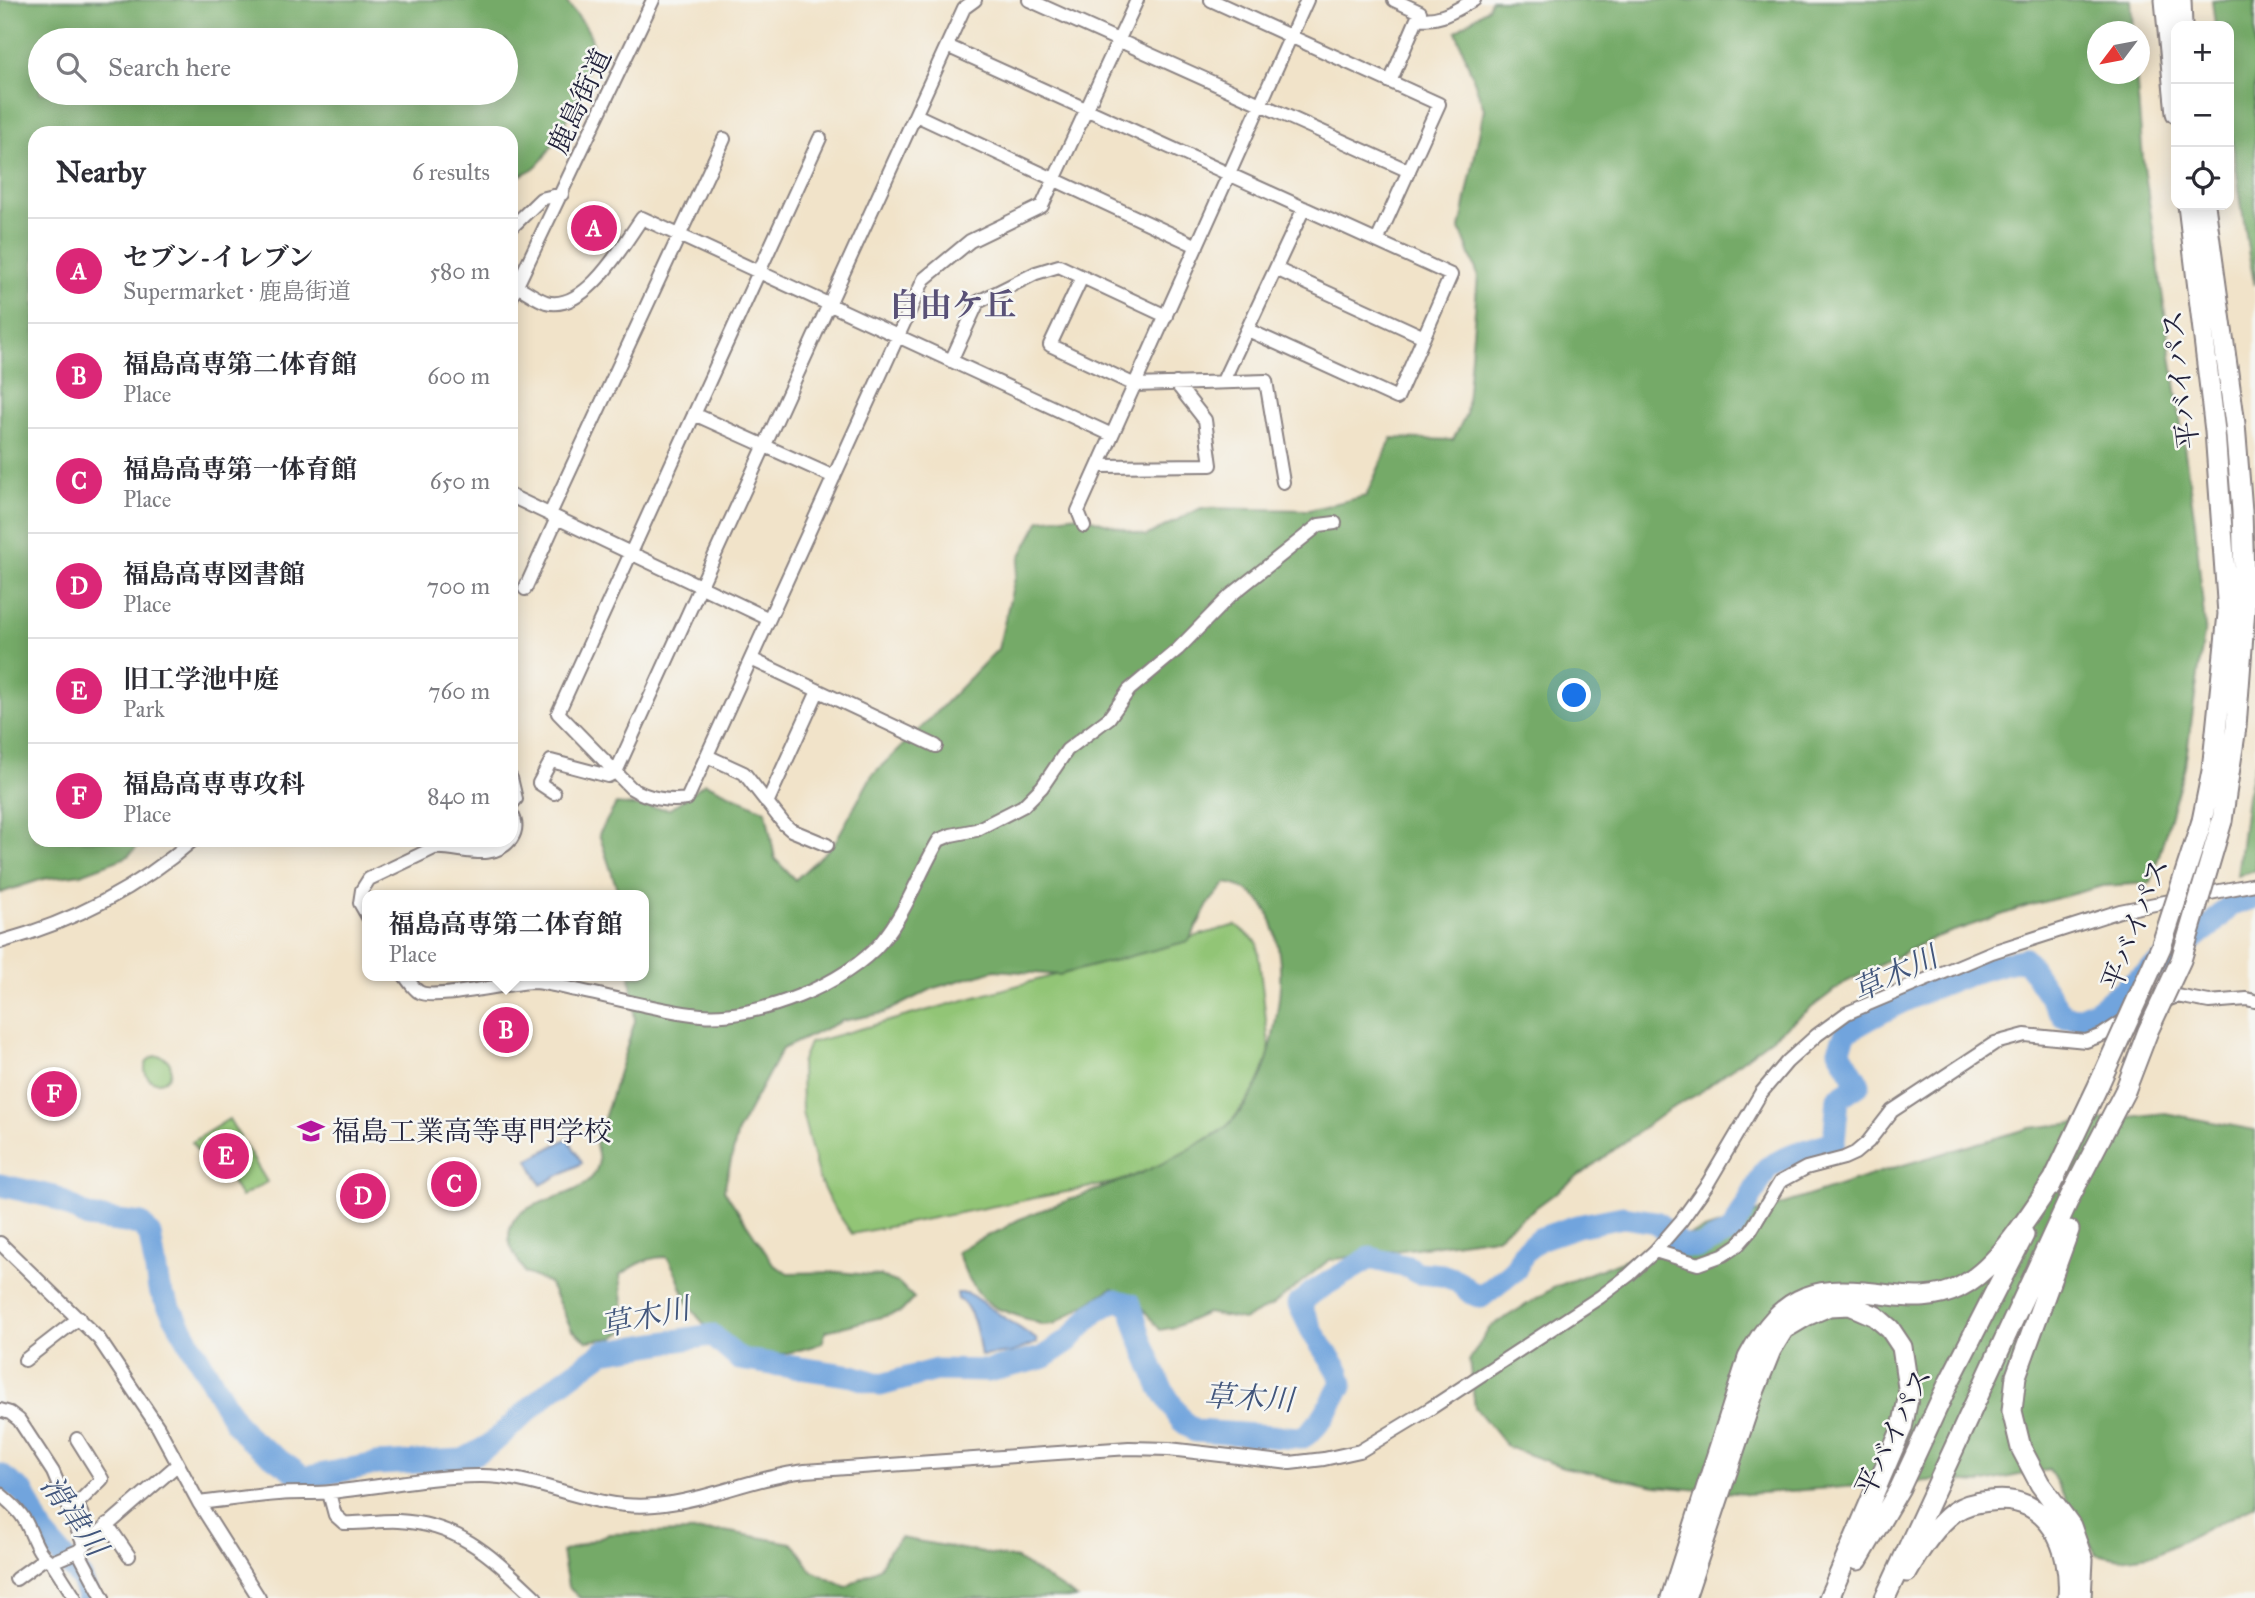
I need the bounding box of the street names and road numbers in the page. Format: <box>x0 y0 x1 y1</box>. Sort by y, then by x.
street label: 鹿島街道 <box>540 43 619 159</box>
street label: 平バイパス <box>2155 309 2206 451</box>
street label: 平バイパス <box>2094 853 2177 996</box>
street label: 平バイパス <box>1847 1362 1940 1503</box>

